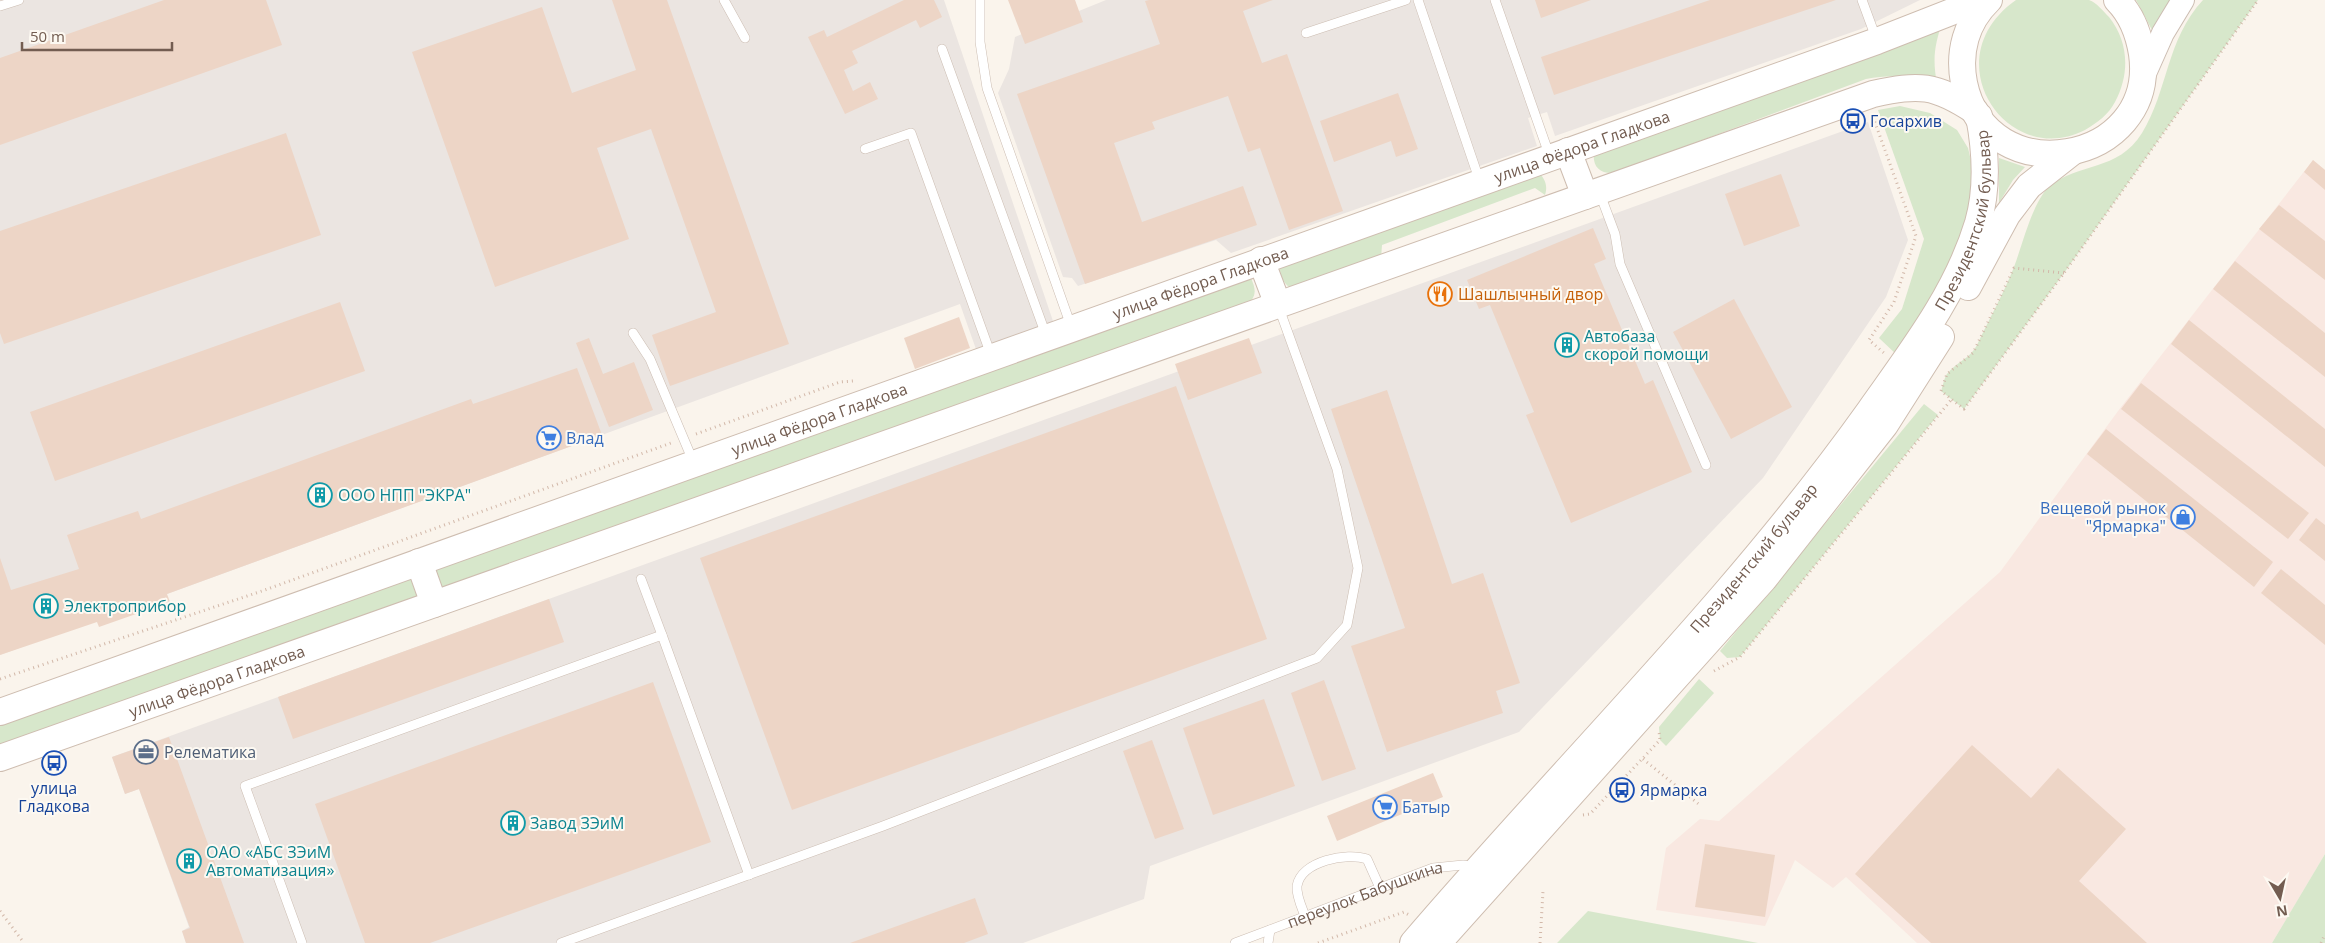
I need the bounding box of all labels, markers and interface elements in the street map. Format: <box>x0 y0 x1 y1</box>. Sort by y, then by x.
scale bar <box>22 20 172 52</box>
text: 50 m <box>30 26 65 46</box>
street label: улица Фёдора Гладкова <box>1491 105 1673 188</box>
bus stop icon: Госархив <box>1840 108 1866 134</box>
place label: Госархив <box>1870 110 1942 132</box>
street label: Президентский бульвар <box>1929 128 1996 315</box>
street label: улица Фёдора Гладкова <box>1110 241 1292 324</box>
restaurant icon: Шашлычный двор <box>1427 281 1453 307</box>
place label: Шашлычный двор <box>1458 283 1603 305</box>
place label: Автобаза скорой помощи <box>1584 325 1709 365</box>
building icon: Автобаза скорой помощи <box>1554 332 1580 358</box>
street label: улица Фёдора Гладкова <box>728 378 910 461</box>
supermarket icon: Влад <box>536 425 562 451</box>
place label: Влад <box>566 427 604 449</box>
street label: Президентский бульвар <box>1685 479 1822 638</box>
building icon: ООО НПП "ЭКРА" <box>307 482 333 508</box>
place label: ООО НПП "ЭКРА" <box>338 484 471 506</box>
place label: Вещевой рынок "Ярмарка" <box>2040 497 2167 537</box>
shop icon: Вещевой рынок "Ярмарка" <box>2170 504 2196 530</box>
building icon: Электроприбор <box>33 593 59 619</box>
place label: Электроприбор <box>64 595 186 617</box>
street label: улица Фёдора Гладкова <box>126 640 308 722</box>
office icon: Релематика <box>133 739 159 765</box>
place label: Релематика <box>164 741 256 763</box>
bus stop icon: улица Гладкова <box>41 750 67 776</box>
place label: улица Гладкова <box>18 777 90 817</box>
bus stop icon: Ярмарка <box>1609 777 1635 803</box>
place label: Ярмарка <box>1640 779 1707 801</box>
supermarket icon: Батыр <box>1372 794 1398 820</box>
place label: Батыр <box>1402 796 1450 818</box>
building icon: Завод ЗЭиМ <box>500 810 526 836</box>
place label: Завод ЗЭиМ <box>530 812 624 834</box>
place label: ОАО «АБС ЗЭиМ Автоматизация» <box>206 841 334 881</box>
building icon: ОАО «АБС ЗЭиМ Автоматизация» <box>176 848 202 874</box>
street label: переулок Бабушкина <box>1284 856 1444 933</box>
north arrow <box>2255 873 2305 923</box>
text: N <box>2275 901 2289 922</box>

